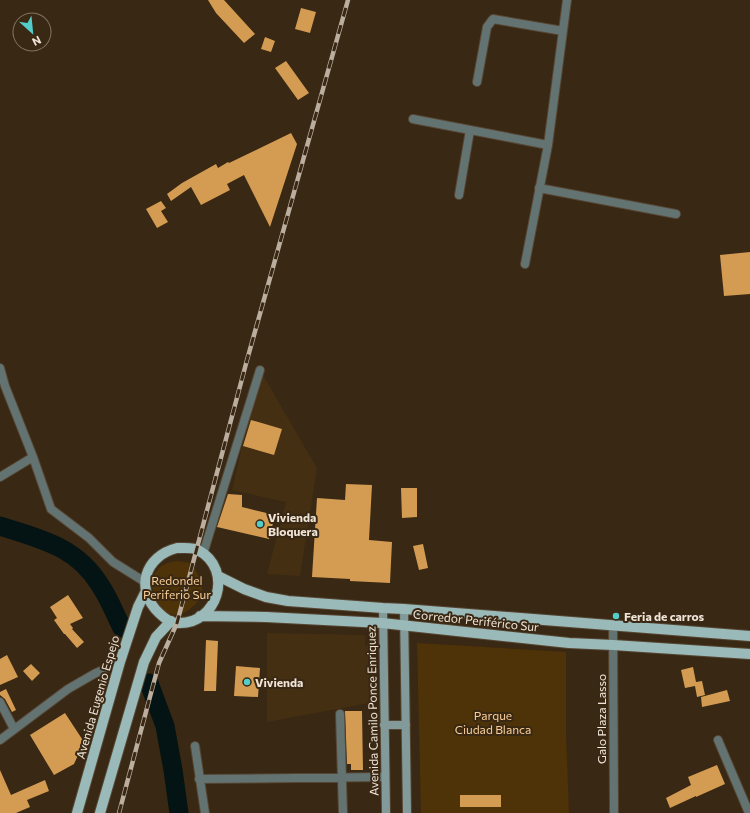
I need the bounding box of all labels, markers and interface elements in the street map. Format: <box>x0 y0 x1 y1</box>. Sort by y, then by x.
north arrow <box>12 12 52 52</box>
text: N <box>30 34 43 49</box>
place label: Vivienda Bloquera <box>268 510 318 538</box>
marker: Vivienda Bloquera <box>255 519 265 529</box>
park label: Redondel Periferio Sur <box>143 573 211 601</box>
street label: Corredor Periférico Sur <box>412 606 540 634</box>
place label: Feria de carros <box>624 609 705 623</box>
marker: Feria de carros <box>611 611 621 621</box>
street label: Avenida Camilo Ponce Enriquez <box>364 626 380 796</box>
street label: Avenida Eugenio Espejo <box>73 634 121 760</box>
street label: Galo Plaza Lasso <box>594 674 608 764</box>
place label: Vivienda <box>255 675 303 689</box>
marker: Vivienda <box>242 677 252 687</box>
park label: Parque Ciudad Blanca <box>455 708 531 736</box>

